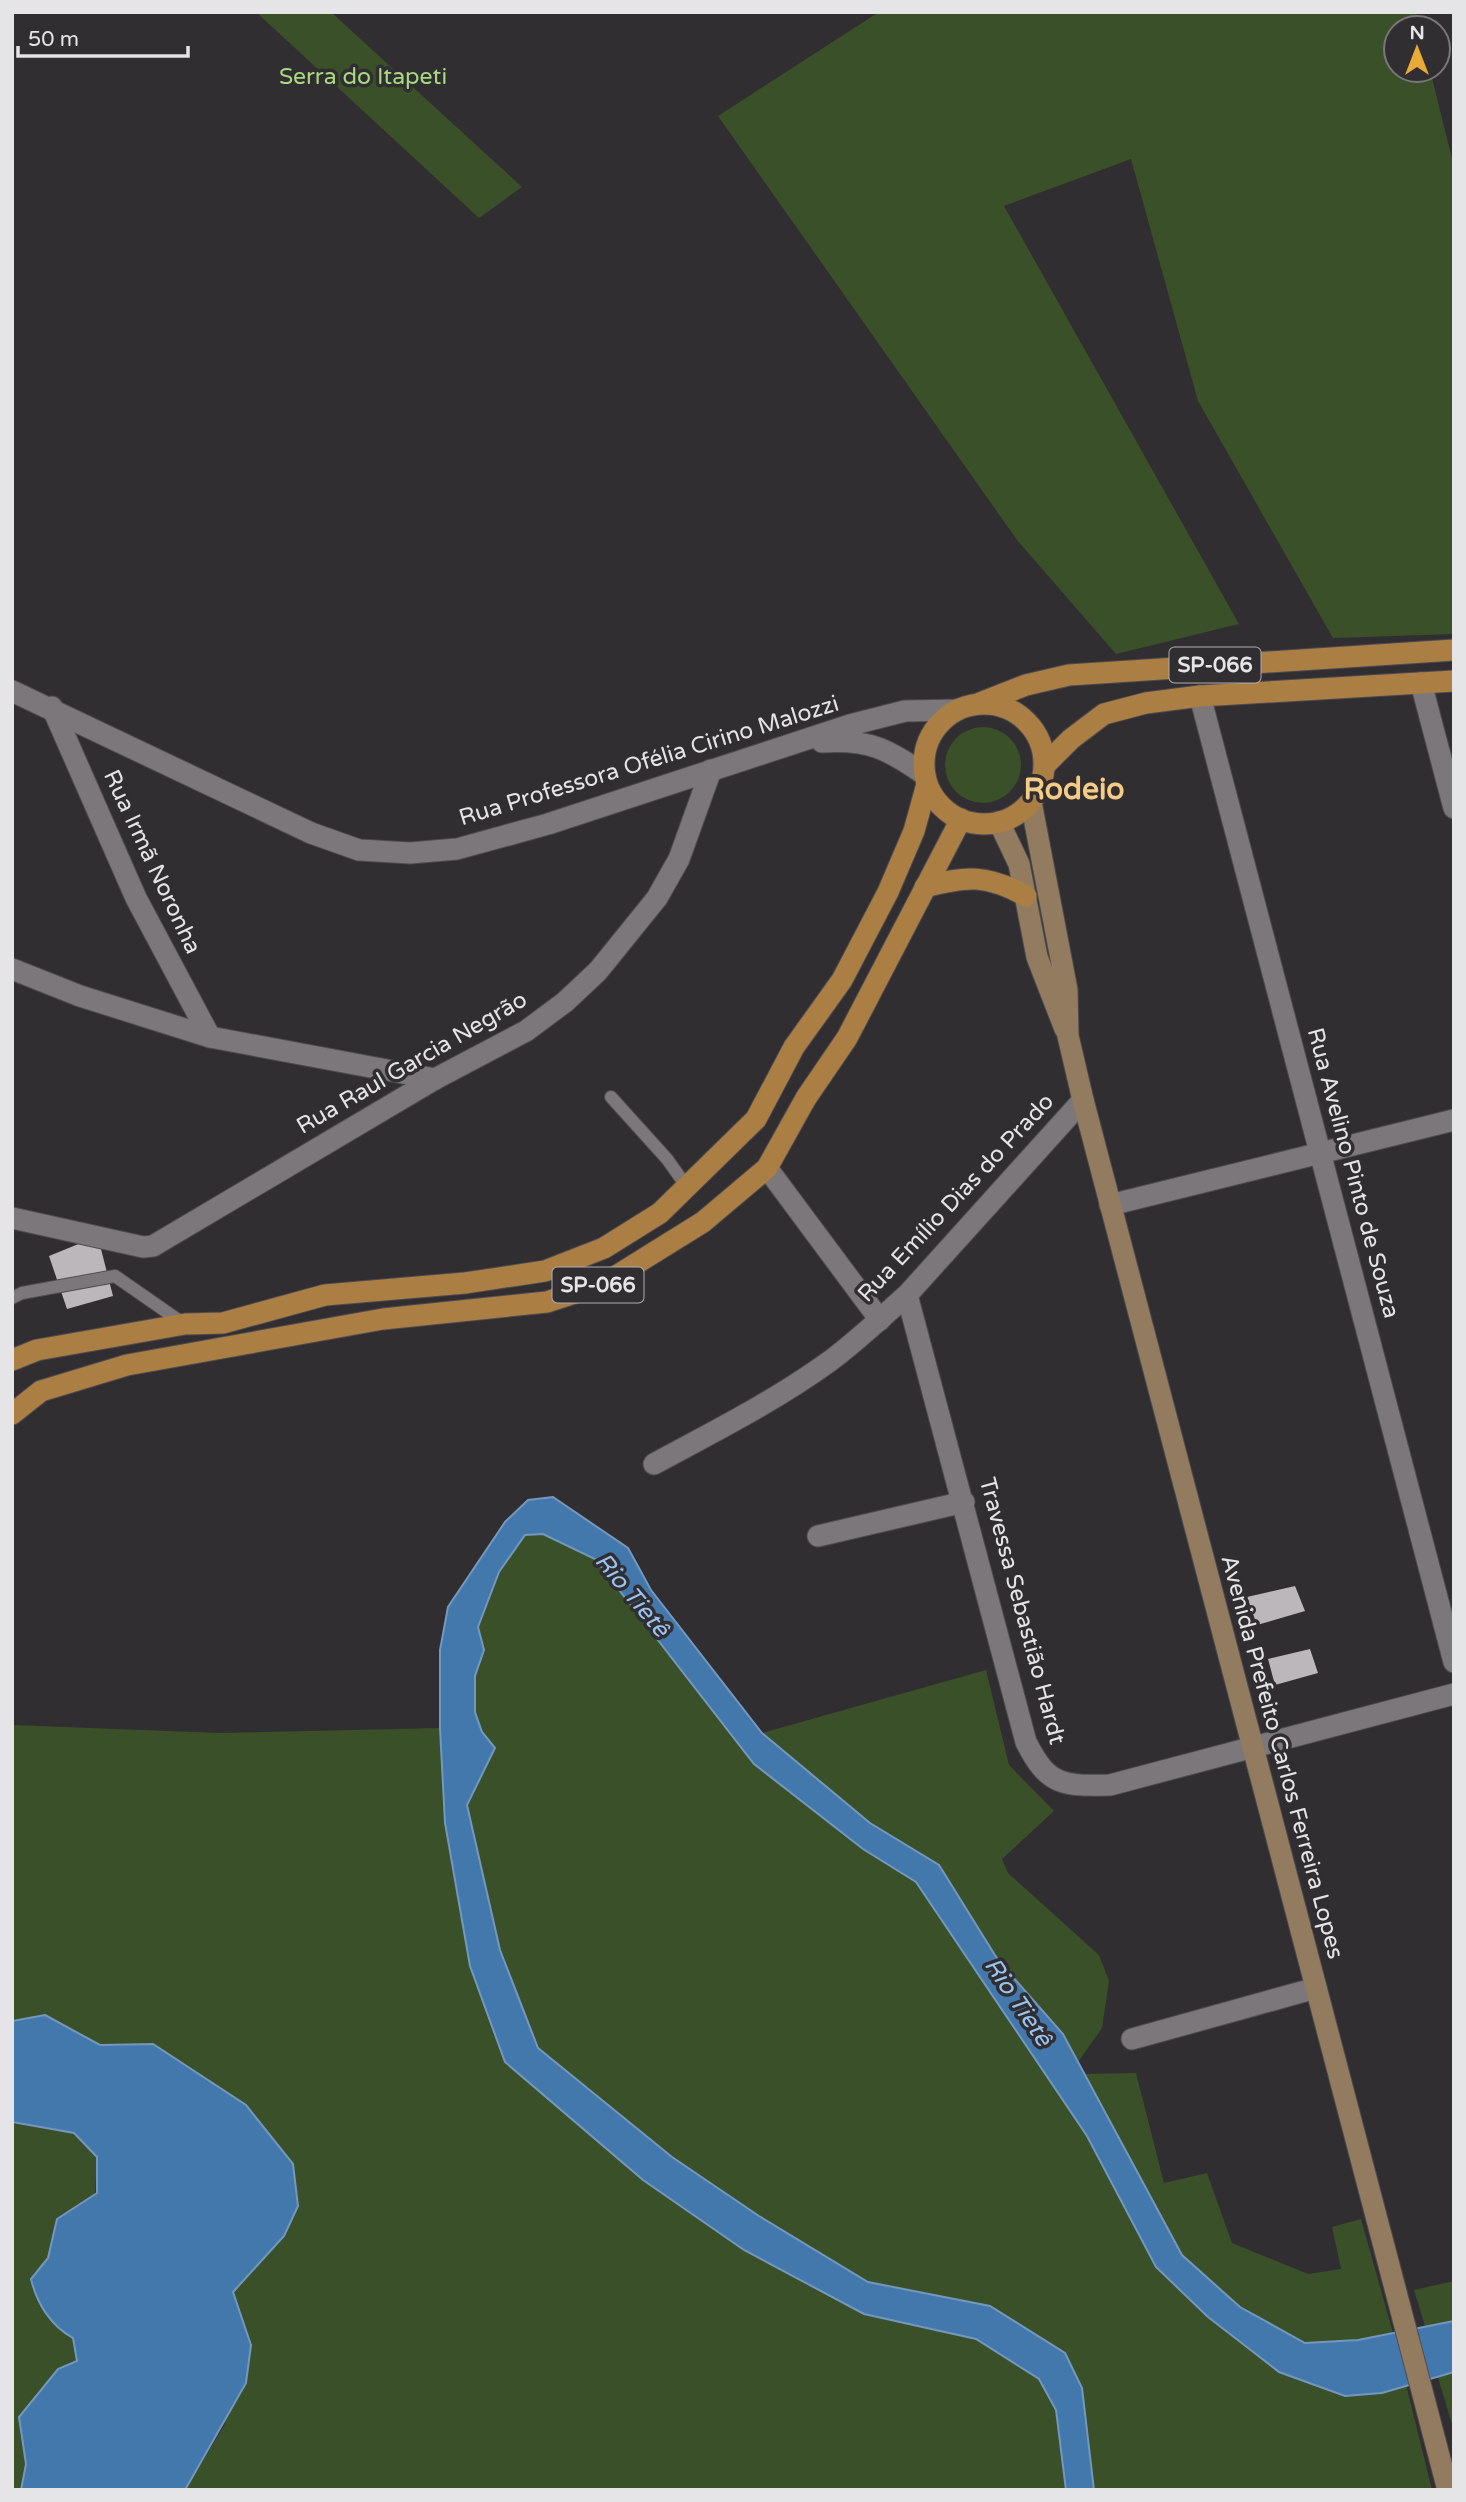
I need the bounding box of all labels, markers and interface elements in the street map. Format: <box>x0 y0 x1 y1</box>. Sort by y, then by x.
scale bar <box>18 14 187 58</box>
north arrow <box>1382 14 1452 84</box>
text: N <box>1409 22 1425 44</box>
text: 50 m <box>28 27 79 52</box>
park label: Serra do Itapeti <box>279 63 447 91</box>
road number: SP-066 <box>1170 648 1260 682</box>
street label: Rua Professora Ofélia Cirino Malozzi <box>456 690 842 832</box>
street label: Rua Irmã Noronha <box>97 765 207 959</box>
district label: Rodeio <box>1023 771 1125 808</box>
street label: Rua Raul Garcia Negrão <box>292 986 532 1140</box>
street label: Rua Avelino Pinto de Souza <box>1301 1025 1405 1321</box>
street label: Rua Emílio Dias do Prado <box>852 1088 1060 1308</box>
road number: SP-066 <box>552 1268 644 1302</box>
street label: Travessa Sebastião Hardt <box>973 1474 1071 1748</box>
water label: Rio Tietê <box>589 1547 676 1644</box>
street label: Avenida Prefeito Carlos Ferreira Lopes <box>1215 1552 1349 1962</box>
water label: Rio Tietê <box>978 1952 1059 2053</box>

